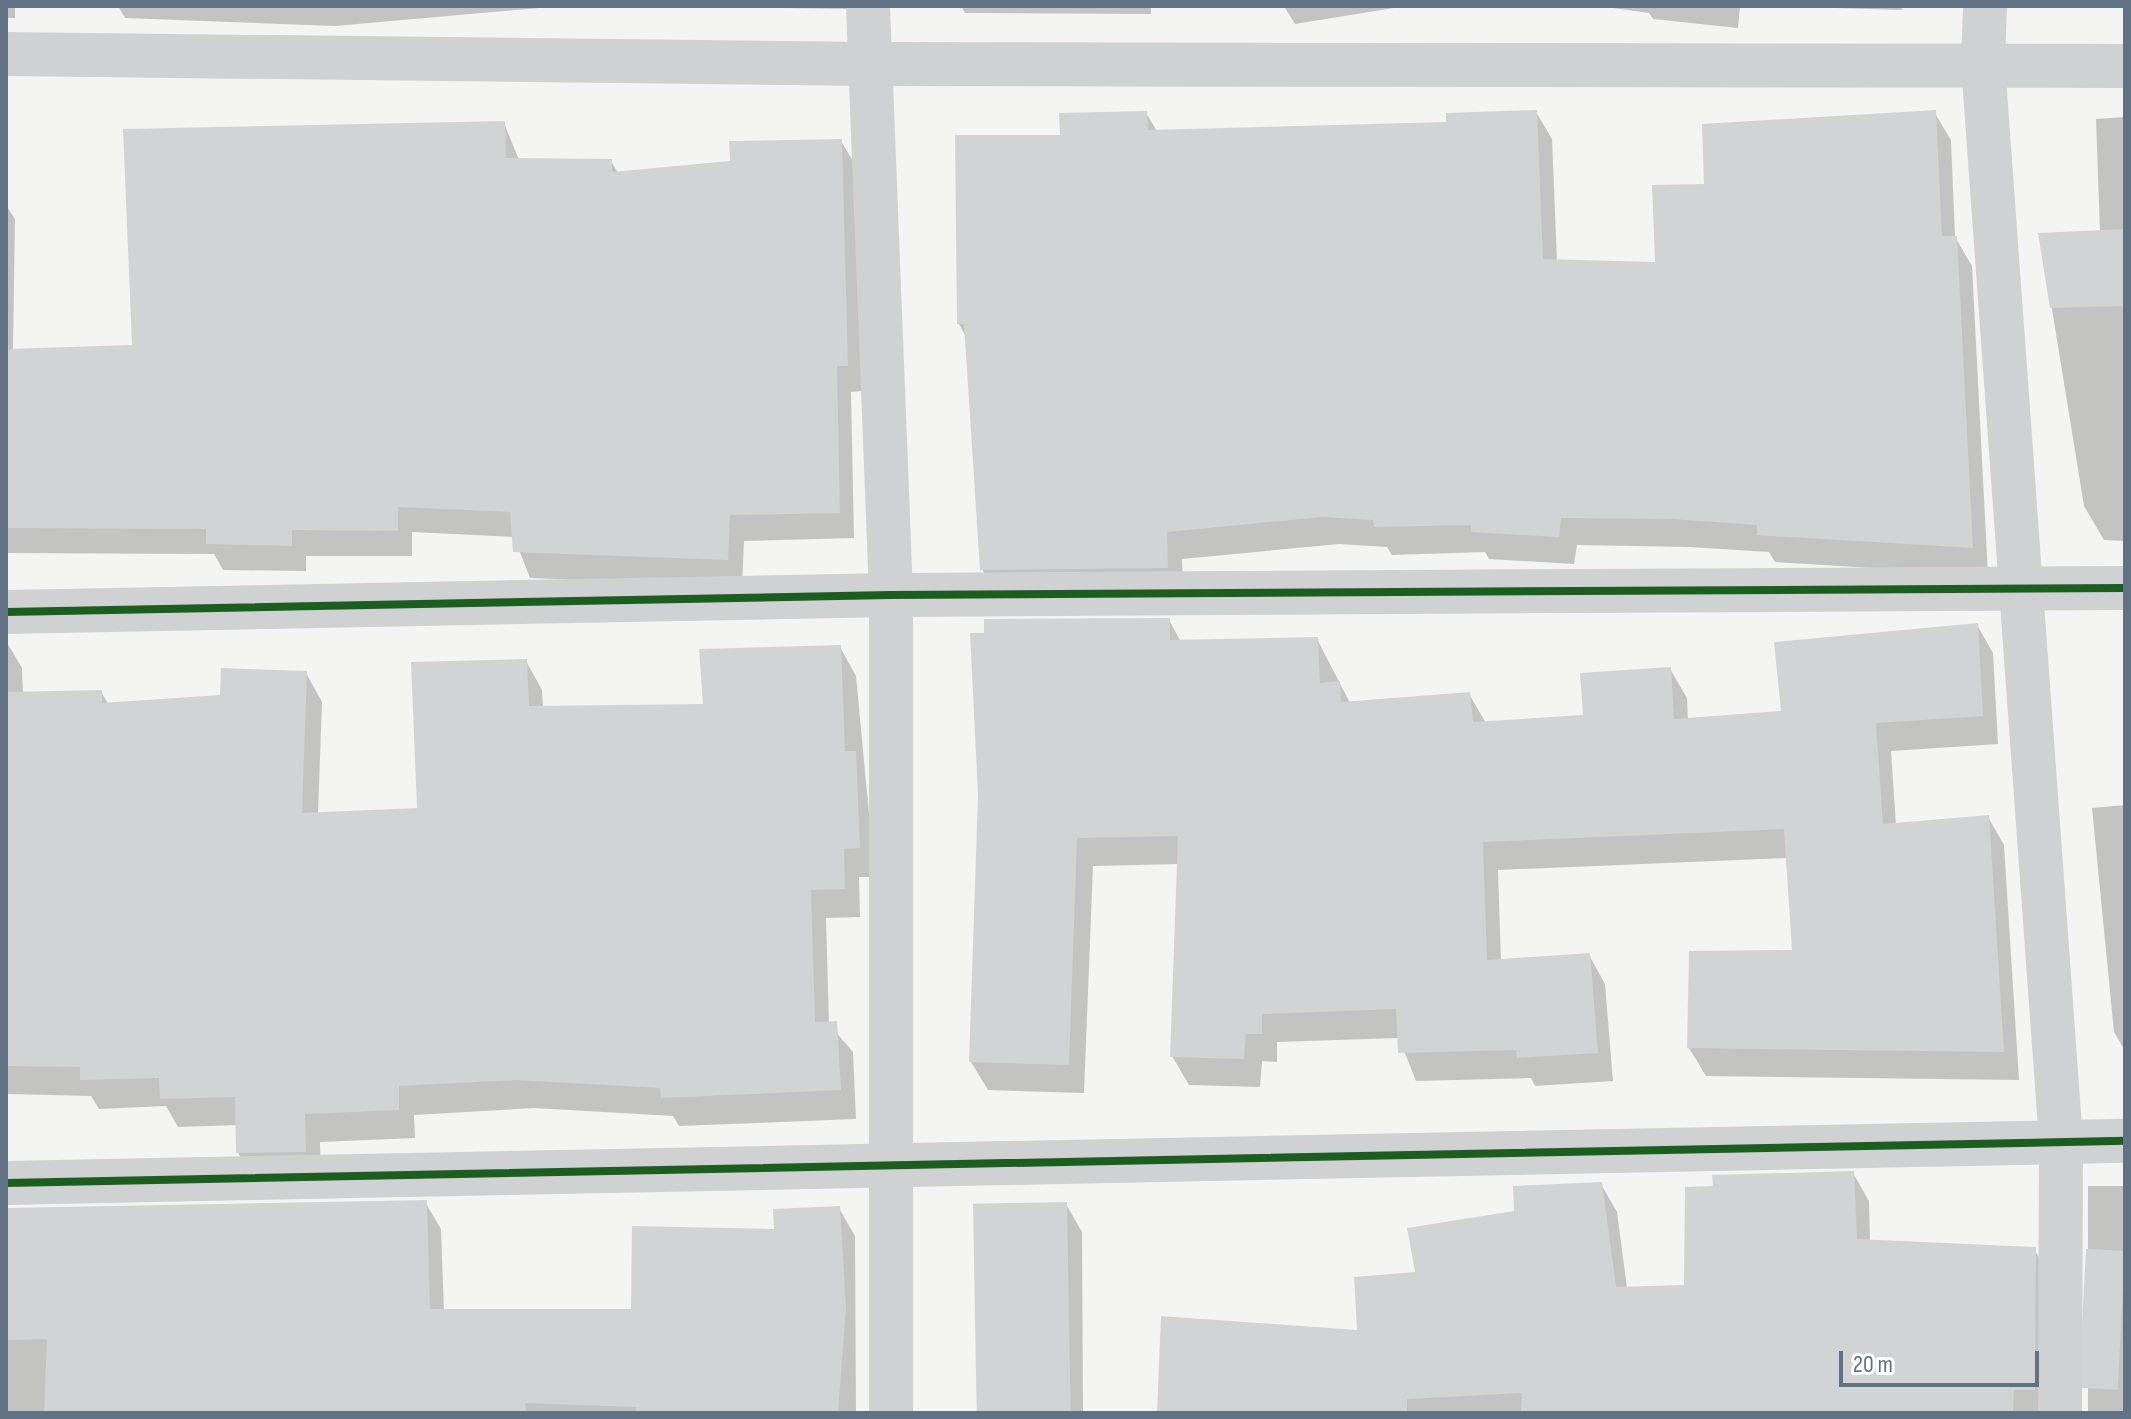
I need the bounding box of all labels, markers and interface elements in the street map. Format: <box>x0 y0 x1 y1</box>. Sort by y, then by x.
scale bar <box>1843 1335 2043 1385</box>
text: 20 m <box>1853 1350 1893 1379</box>

